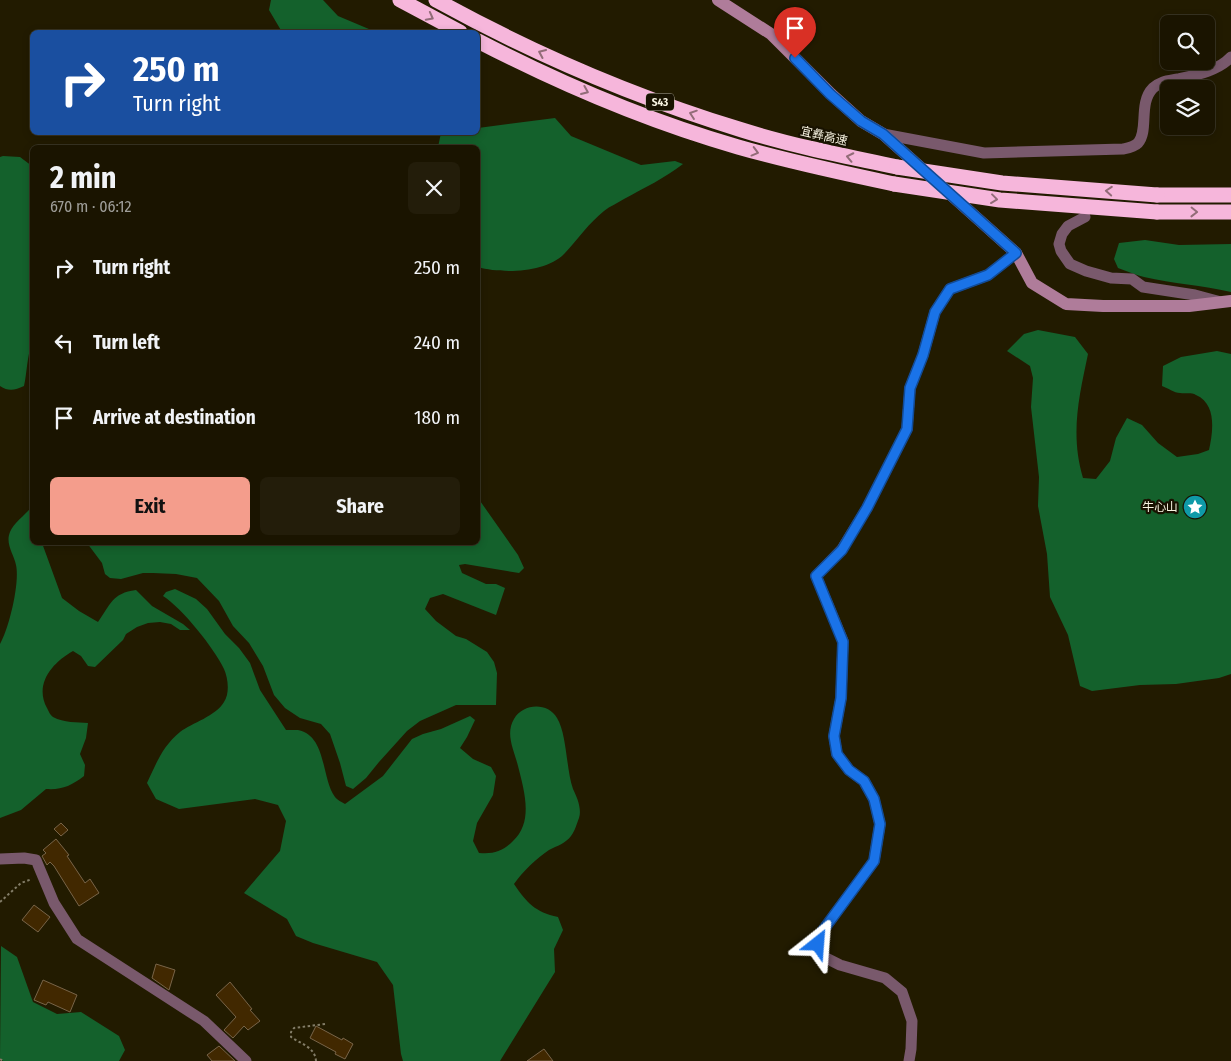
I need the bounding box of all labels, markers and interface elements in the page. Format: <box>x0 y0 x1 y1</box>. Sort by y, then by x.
pin <box>774 7 816 58</box>
one-way arrow <box>424 10 433 20</box>
icon: arrive <box>781 14 809 42</box>
map controls <box>1160 15 1215 135</box>
button: search <box>1160 15 1215 70</box>
text: 250 m <box>133 48 220 90</box>
one-way arrow <box>538 49 547 59</box>
icon: right <box>50 50 115 115</box>
button: layers <box>1160 80 1215 135</box>
one-way arrow <box>581 85 589 95</box>
text: Turn right <box>133 90 221 117</box>
road number: S43 <box>646 94 674 110</box>
one-way arrow <box>689 110 698 120</box>
street label: 宜彝高速 <box>799 124 849 148</box>
one-way arrow <box>750 146 758 156</box>
one-way arrow <box>845 152 854 163</box>
text: 2 min <box>50 160 117 196</box>
button: close <box>408 162 460 214</box>
one-way arrow <box>1105 186 1113 197</box>
one-way arrow <box>991 193 999 204</box>
text: 670 m · 06:12 <box>50 197 132 216</box>
one-way arrow <box>1190 207 1198 218</box>
icon: right <box>50 254 78 282</box>
text: Turn right <box>93 256 170 279</box>
text: 250 m <box>414 256 460 279</box>
icon: left <box>50 329 78 357</box>
text: Turn left <box>93 331 160 354</box>
text: 240 m <box>414 331 460 354</box>
icon: arrive <box>50 404 78 432</box>
text: Arrive at destination <box>93 406 256 429</box>
text: 180 m <box>414 406 460 429</box>
button: Exit <box>50 477 250 535</box>
button: Share <box>260 477 460 535</box>
place icon: 牛心山 <box>1182 494 1208 520</box>
place label: 牛心山 <box>1142 500 1178 514</box>
position arrow <box>791 917 843 969</box>

